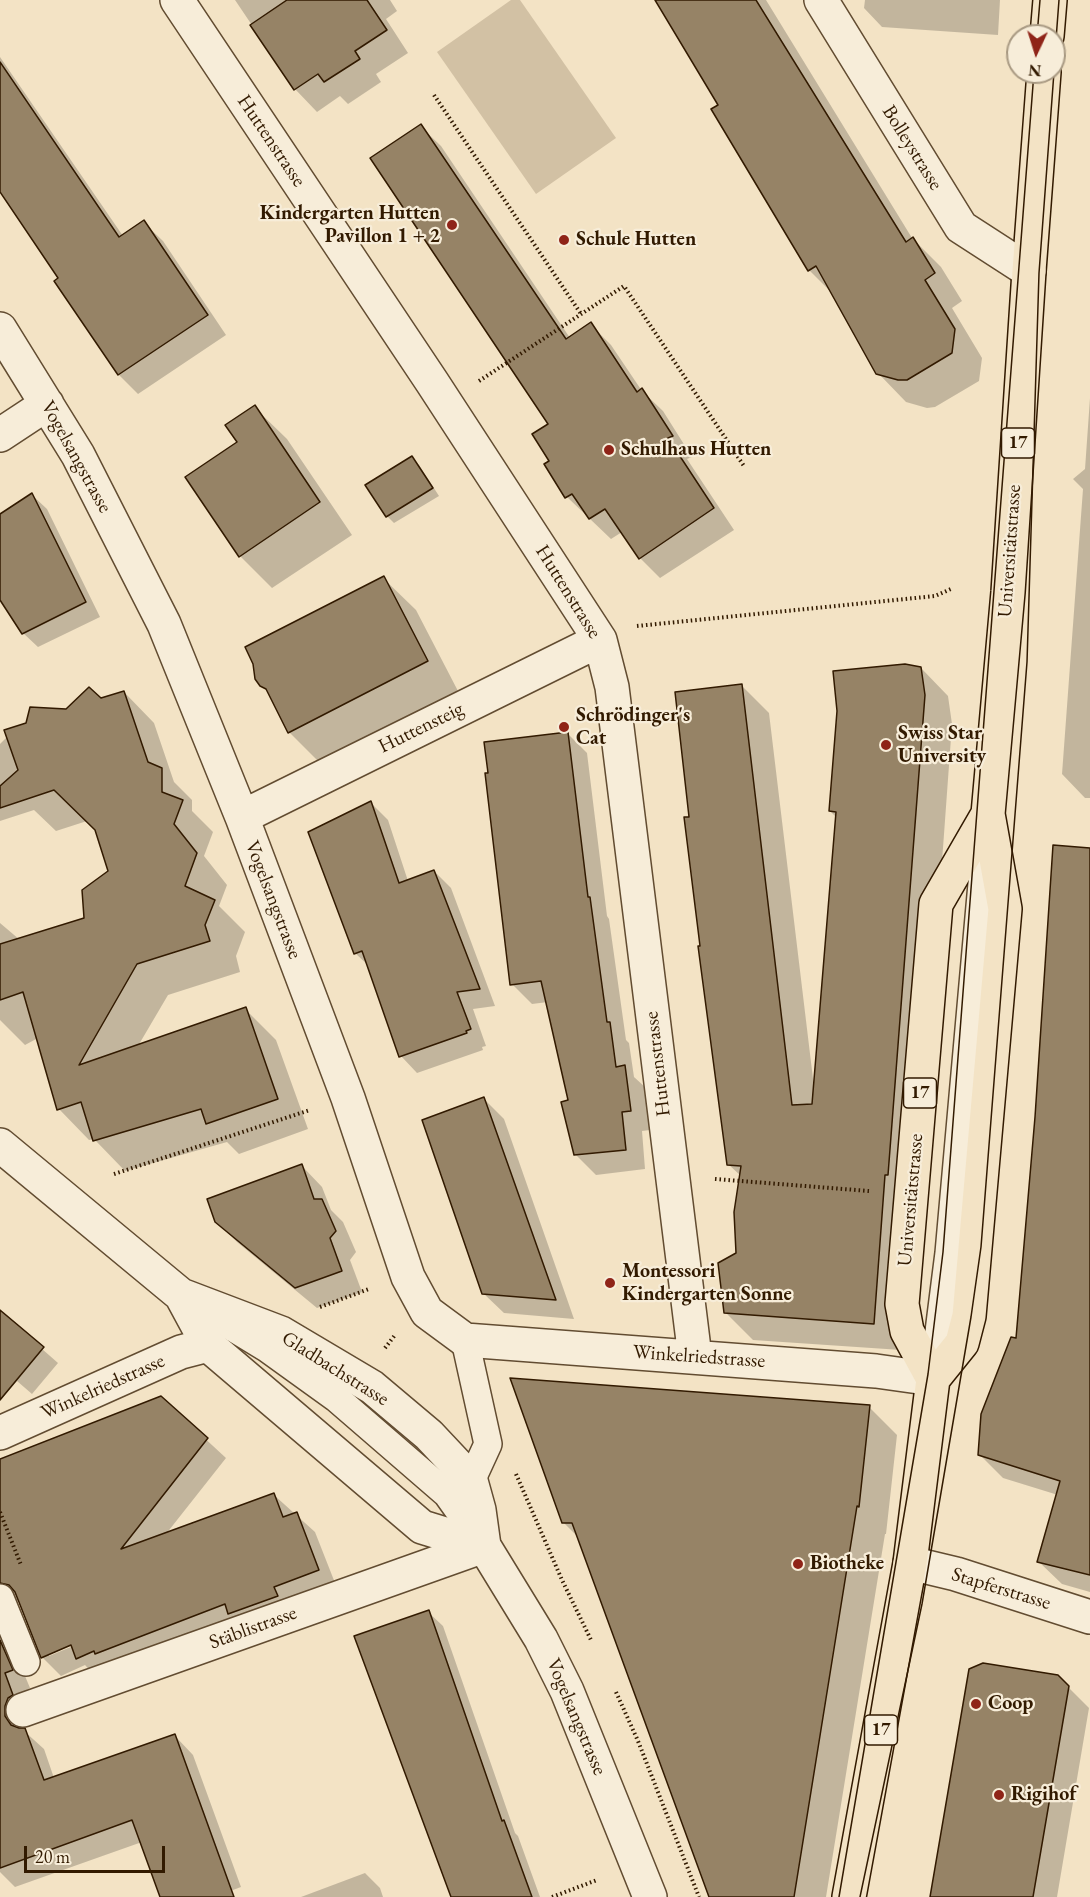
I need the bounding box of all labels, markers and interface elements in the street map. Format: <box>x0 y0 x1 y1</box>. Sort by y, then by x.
north arrow <box>1006 24 1066 84</box>
text: N <box>1028 60 1042 81</box>
street label: Huttenstrasse <box>231 90 311 192</box>
street label: Bolleystrasse <box>876 101 948 195</box>
place label: Kindergarten Hutten Pavillon 1 + 2 <box>260 202 440 249</box>
marker: Kindergarten Hutten Pavillon 1 + 2 <box>445 218 459 232</box>
place label: Schule Hutten <box>576 228 696 252</box>
marker: Schule Hutten <box>557 233 571 247</box>
street label: Vogelsangstrasse <box>35 397 117 517</box>
road number: 17 <box>1002 428 1034 458</box>
place label: Schulhaus Hutten <box>621 438 771 462</box>
marker: Schulhaus Hutten <box>602 443 616 457</box>
street label: Universitätstrasse <box>993 484 1027 618</box>
street label: Huttenstrasse <box>530 541 606 643</box>
street label: Huttensteig <box>374 697 468 759</box>
place label: Schrödinger's Cat <box>576 704 690 751</box>
marker: Schrödinger's Cat <box>557 720 571 734</box>
place label: Swiss Star University <box>898 722 986 769</box>
marker: Swiss Star University <box>879 738 893 752</box>
street label: Vogelsangstrasse <box>239 838 307 962</box>
street label: Huttenstrasse <box>640 1010 676 1118</box>
road number: 17 <box>904 1078 936 1108</box>
street label: Universitätstrasse <box>893 1133 929 1267</box>
place label: Montessori Kindergarten Sonne <box>622 1260 792 1307</box>
marker: Montessori Kindergarten Sonne <box>603 1276 617 1290</box>
street label: Gladbachstrasse <box>277 1327 393 1411</box>
street label: Winkelriedstrasse <box>632 1340 766 1374</box>
street label: Winkelriedstrasse <box>37 1349 169 1425</box>
place label: Biotheke <box>810 1552 884 1576</box>
marker: Biotheke <box>791 1557 805 1571</box>
street label: Stapferstrasse <box>949 1563 1053 1615</box>
street label: Stäblistrasse <box>206 1601 300 1655</box>
street label: Vogelsangstrasse <box>541 1655 611 1779</box>
place label: Coop <box>988 1692 1033 1716</box>
marker: Coop <box>969 1697 983 1711</box>
road number: 17 <box>864 1715 898 1745</box>
place label: Rigihof <box>1011 1783 1076 1807</box>
marker: Rigihof <box>992 1788 1006 1802</box>
scale bar <box>27 1834 168 1872</box>
text: 20 m <box>35 1845 70 1868</box>

